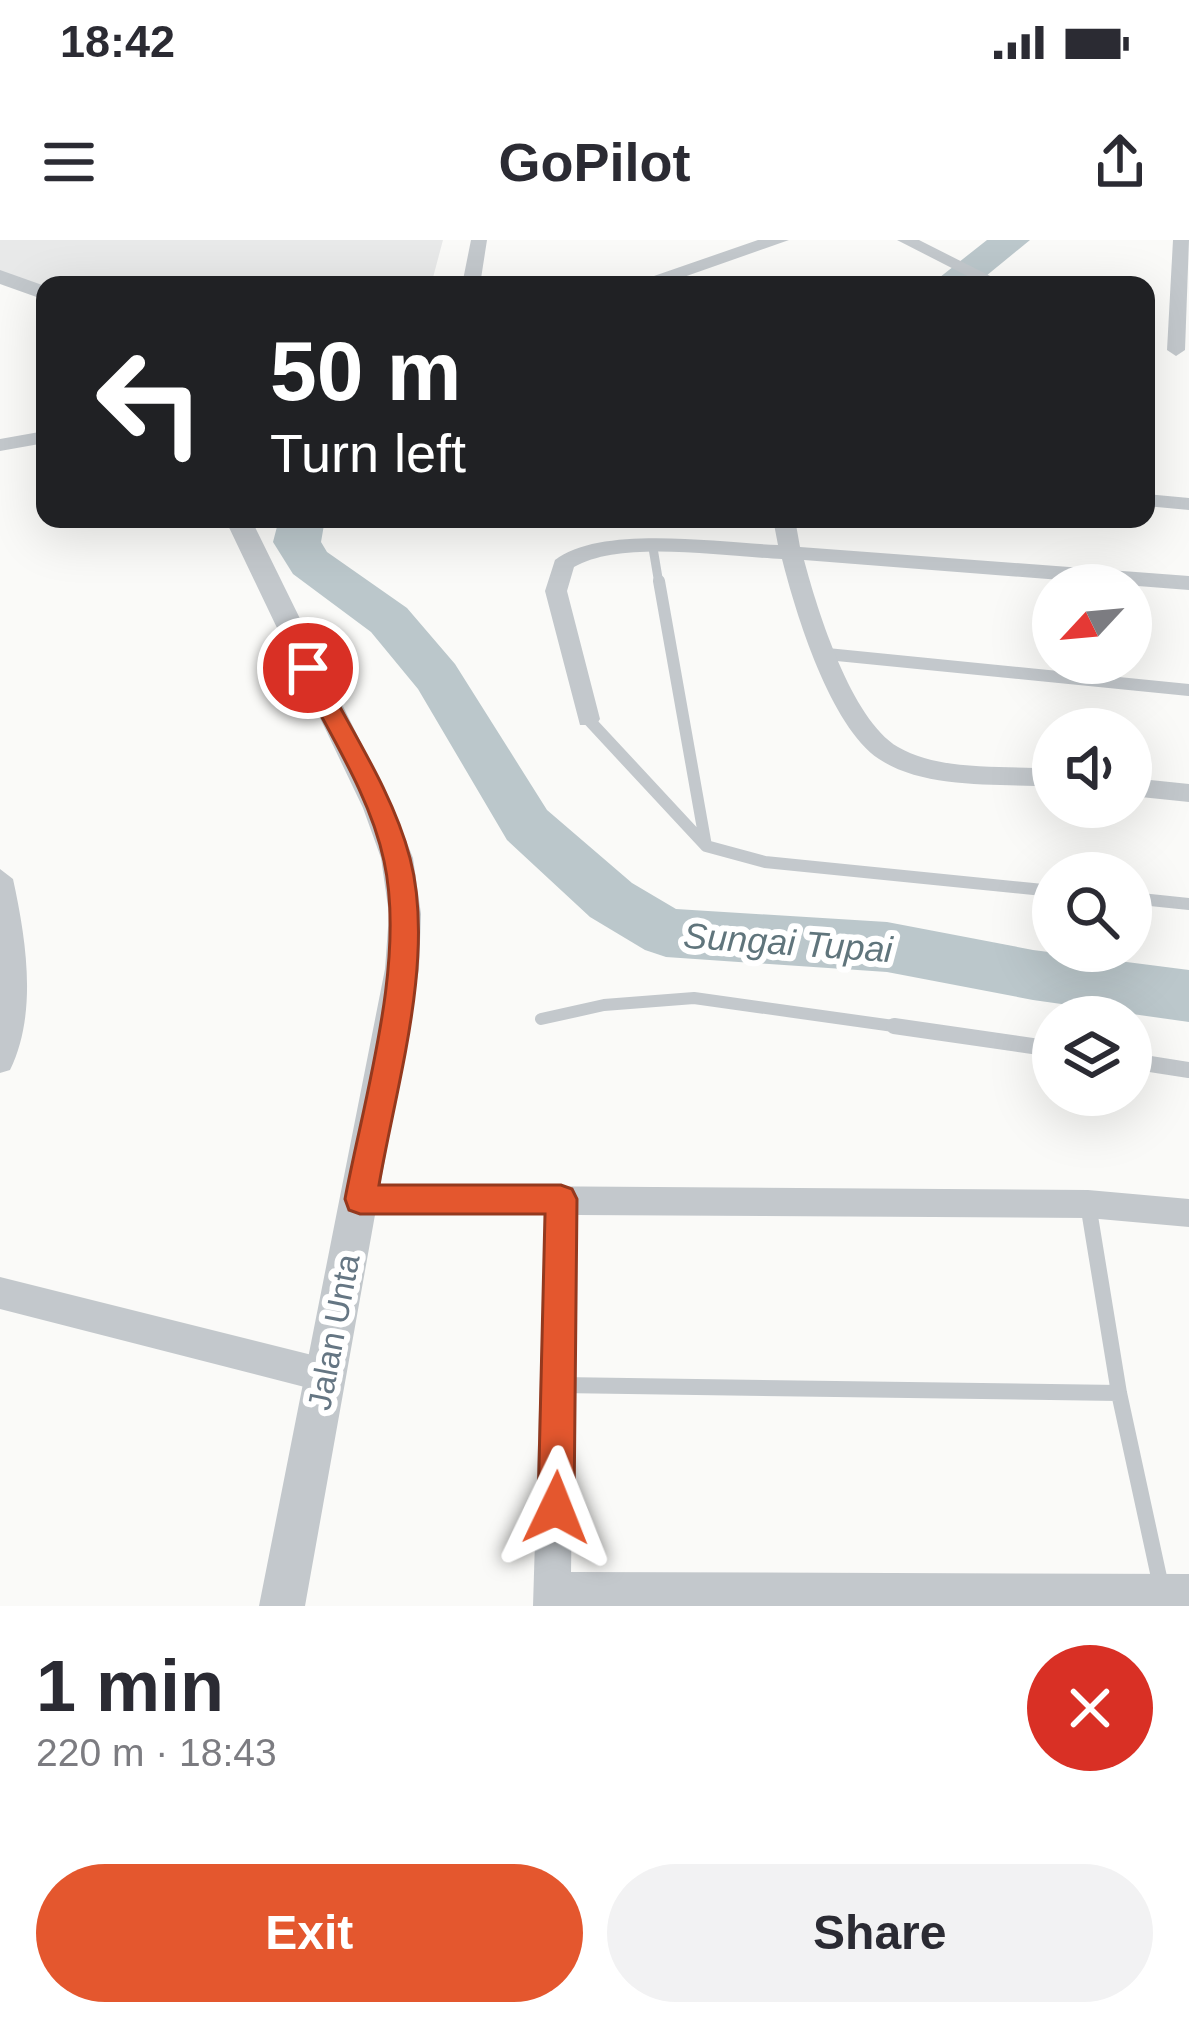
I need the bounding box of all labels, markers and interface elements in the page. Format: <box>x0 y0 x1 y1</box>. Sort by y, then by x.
text: 18:42 <box>60 16 175 67</box>
icon: menu <box>36 129 102 195</box>
icon: share <box>1087 129 1153 195</box>
text: GoPilot <box>499 132 690 192</box>
icon: left <box>72 324 228 480</box>
text: 50 m <box>270 324 461 418</box>
text: Turn left <box>270 423 466 483</box>
north arrow <box>1032 564 1152 684</box>
map controls <box>1032 564 1152 1116</box>
pin <box>257 617 359 719</box>
icon: arrive <box>275 635 341 701</box>
button: sound <box>1032 708 1152 828</box>
button: search <box>1032 852 1152 972</box>
water label: Sungai Tupai <box>682 915 895 970</box>
button: layers <box>1032 996 1152 1116</box>
street label: Jalan Unta <box>300 1250 367 1413</box>
position arrow <box>493 1445 619 1571</box>
button: close <box>1027 1645 1153 1771</box>
text: 1 min <box>36 1646 224 1726</box>
text: 220 m · 18:43 <box>36 1731 277 1774</box>
button: Exit <box>36 1864 583 2002</box>
button: Share <box>607 1864 1153 2002</box>

